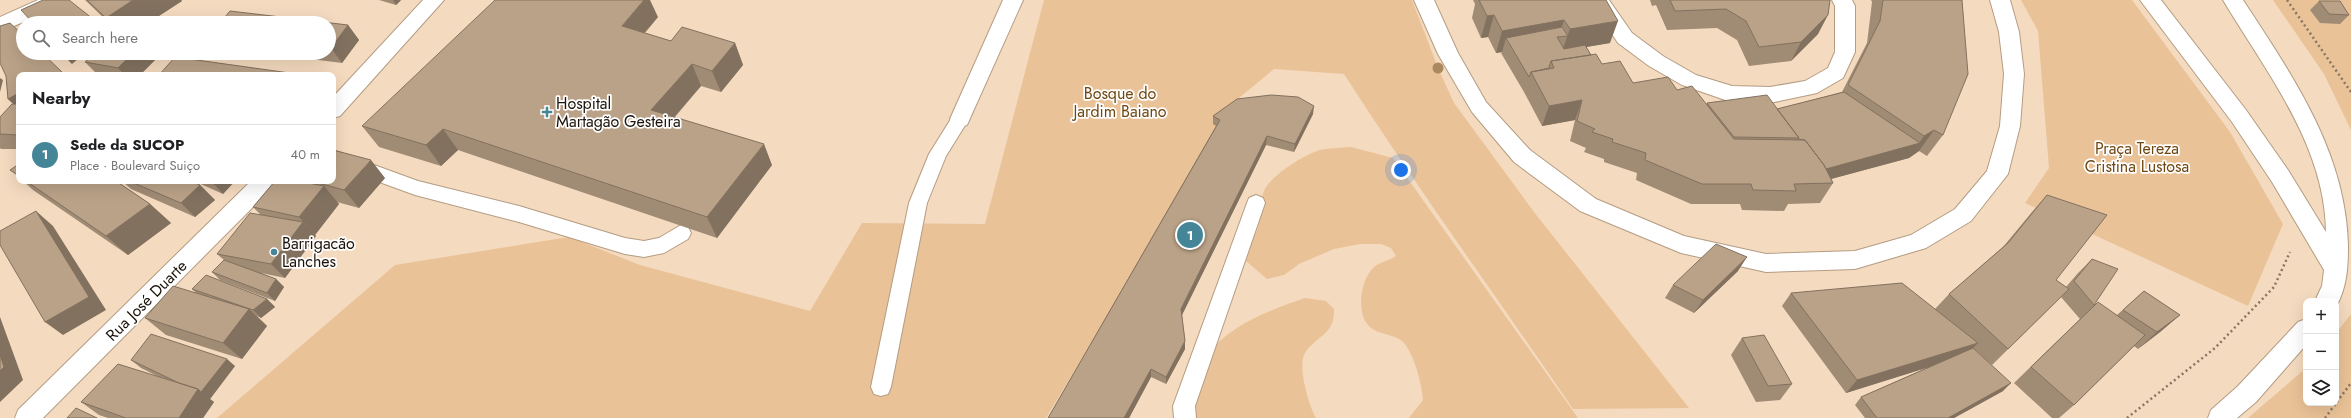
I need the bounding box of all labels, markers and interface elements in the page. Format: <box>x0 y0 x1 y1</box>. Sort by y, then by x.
search box <box>16 16 336 60</box>
icon: search <box>30 27 52 49</box>
text: Search here <box>62 27 138 49</box>
park label: Bosque do Jardim Baiano <box>1071 82 1167 123</box>
text: Nearby <box>32 86 90 110</box>
place label: Hospital Martagão Gesteira <box>556 92 681 133</box>
marker: Hospital Martagão Gesteira <box>541 106 553 118</box>
text: Sede da SUCOP <box>70 134 184 156</box>
park label: Praça Tereza Cristina Lustosa <box>2085 137 2189 178</box>
text: 1 <box>42 145 48 164</box>
text: 40 m <box>291 145 320 164</box>
text: Place · Boulevard Suiço <box>70 156 200 175</box>
your location <box>1391 160 1411 180</box>
pin: 1 <box>1177 220 1203 250</box>
place label: Barrigacão Lanches <box>282 232 355 273</box>
marker: Barrigacão Lanches <box>269 247 279 257</box>
street label: Rua José Duarte <box>101 255 192 346</box>
map controls <box>2303 298 2339 406</box>
button: + <box>2303 298 2339 334</box>
button: − <box>2303 334 2339 370</box>
button: layers <box>2303 370 2339 406</box>

